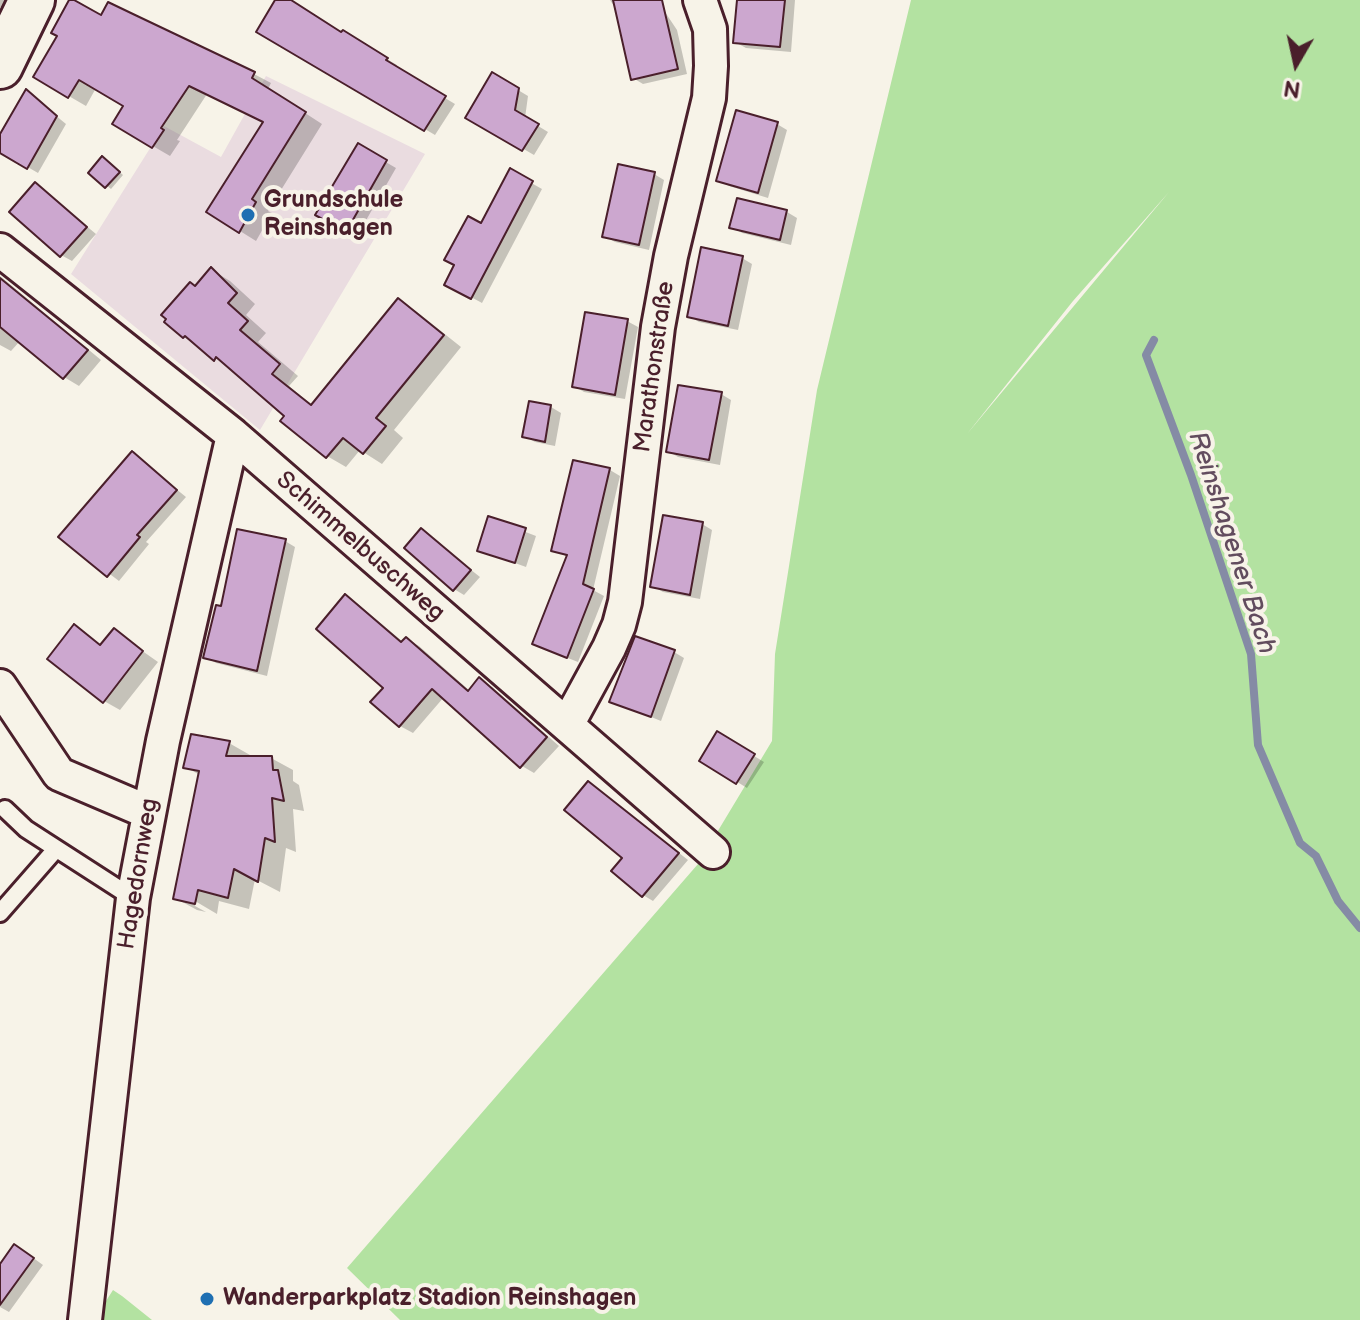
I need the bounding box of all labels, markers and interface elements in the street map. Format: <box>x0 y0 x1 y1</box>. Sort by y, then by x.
north arrow <box>1256 24 1336 104</box>
text: N <box>1282 74 1302 103</box>
place label: Grundschule Reinshagen <box>264 187 403 243</box>
marker: Grundschule Reinshagen <box>239 206 257 224</box>
street label: Marathonstraße <box>629 280 681 454</box>
water label: Reinshagener Bach <box>1180 428 1282 658</box>
street label: Schimmelbuschweg <box>270 466 450 628</box>
street label: Hagedornweg <box>113 796 165 952</box>
place label: Wanderparkplatz Stadion Reinshagen <box>223 1285 636 1313</box>
marker: Wanderparkplatz Stadion Reinshagen <box>198 1290 216 1308</box>

